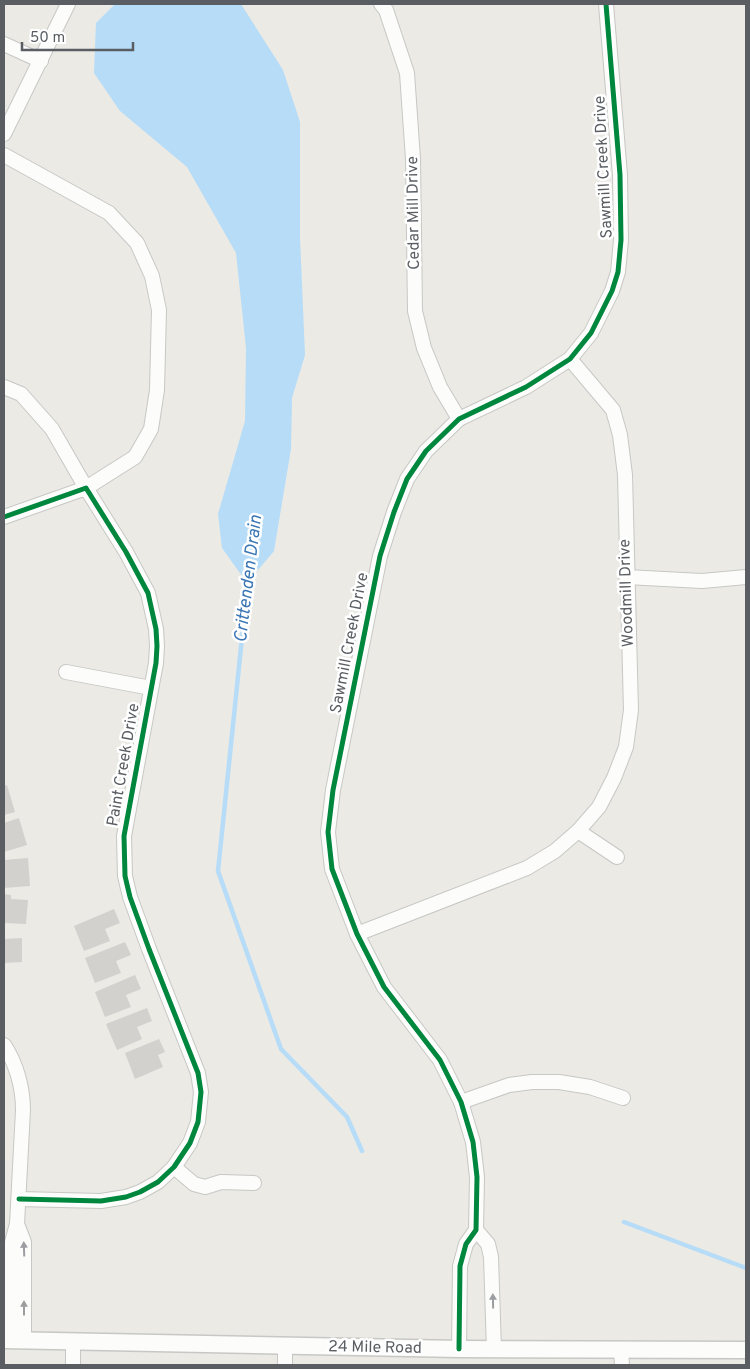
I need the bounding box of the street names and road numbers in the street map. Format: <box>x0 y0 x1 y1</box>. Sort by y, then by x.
street label: Sawmill Creek Drive <box>590 95 618 239</box>
street label: Cedar Mill Drive <box>403 156 425 270</box>
street label: Woodmill Drive <box>615 539 639 647</box>
street label: Sawmill Creek Drive <box>327 571 373 715</box>
street label: Paint Creek Drive <box>103 702 145 828</box>
street label: 24 Mile Road <box>328 1337 422 1359</box>

